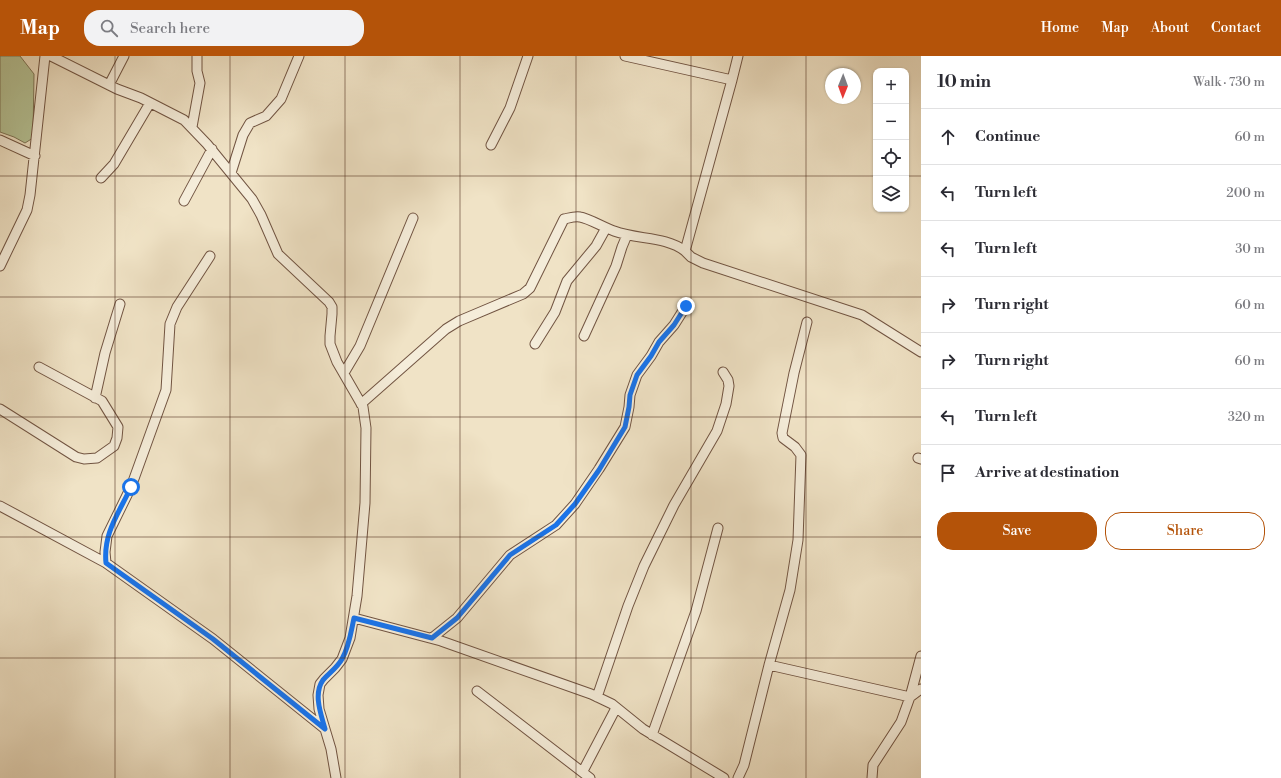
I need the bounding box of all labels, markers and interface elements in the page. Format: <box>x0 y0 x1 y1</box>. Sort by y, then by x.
search box <box>84 10 364 46</box>
text: Map <box>20 16 60 40</box>
icon: search <box>98 17 120 39</box>
text: Search here <box>130 19 210 38</box>
text: Home <box>1041 19 1079 37</box>
text: Map <box>1101 19 1129 37</box>
text: About <box>1151 19 1189 37</box>
text: Contact <box>1211 19 1261 37</box>
north arrow <box>825 68 861 104</box>
map controls <box>873 68 909 212</box>
button: + <box>873 68 909 104</box>
text: 10 min <box>937 71 991 93</box>
text: Walk · 730 m <box>1193 74 1265 90</box>
button: − <box>873 104 909 140</box>
icon: ahead <box>937 126 959 148</box>
text: Continue <box>975 127 1040 146</box>
text: 60 m <box>1234 129 1265 145</box>
button: locate <box>873 140 909 176</box>
button: layers <box>873 176 909 212</box>
icon: left <box>937 182 959 204</box>
text: Turn left <box>975 183 1037 202</box>
text: 200 m <box>1226 185 1265 201</box>
icon: left <box>937 238 959 260</box>
text: Turn left <box>975 239 1037 258</box>
text: 30 m <box>1235 241 1265 257</box>
icon: right <box>937 294 959 316</box>
text: Turn right <box>975 295 1049 314</box>
route end <box>677 297 695 315</box>
text: 60 m <box>1234 297 1265 313</box>
icon: right <box>937 350 959 372</box>
text: Turn right <box>975 351 1049 370</box>
text: 60 m <box>1234 353 1265 369</box>
icon: left <box>937 406 959 428</box>
text: Turn left <box>975 407 1037 426</box>
text: 320 m <box>1228 409 1265 425</box>
icon: arrive <box>937 462 959 484</box>
text: Arrive at destination <box>975 463 1119 482</box>
route start <box>122 478 140 496</box>
button: Save <box>937 512 1097 550</box>
button: Share <box>1105 512 1265 550</box>

